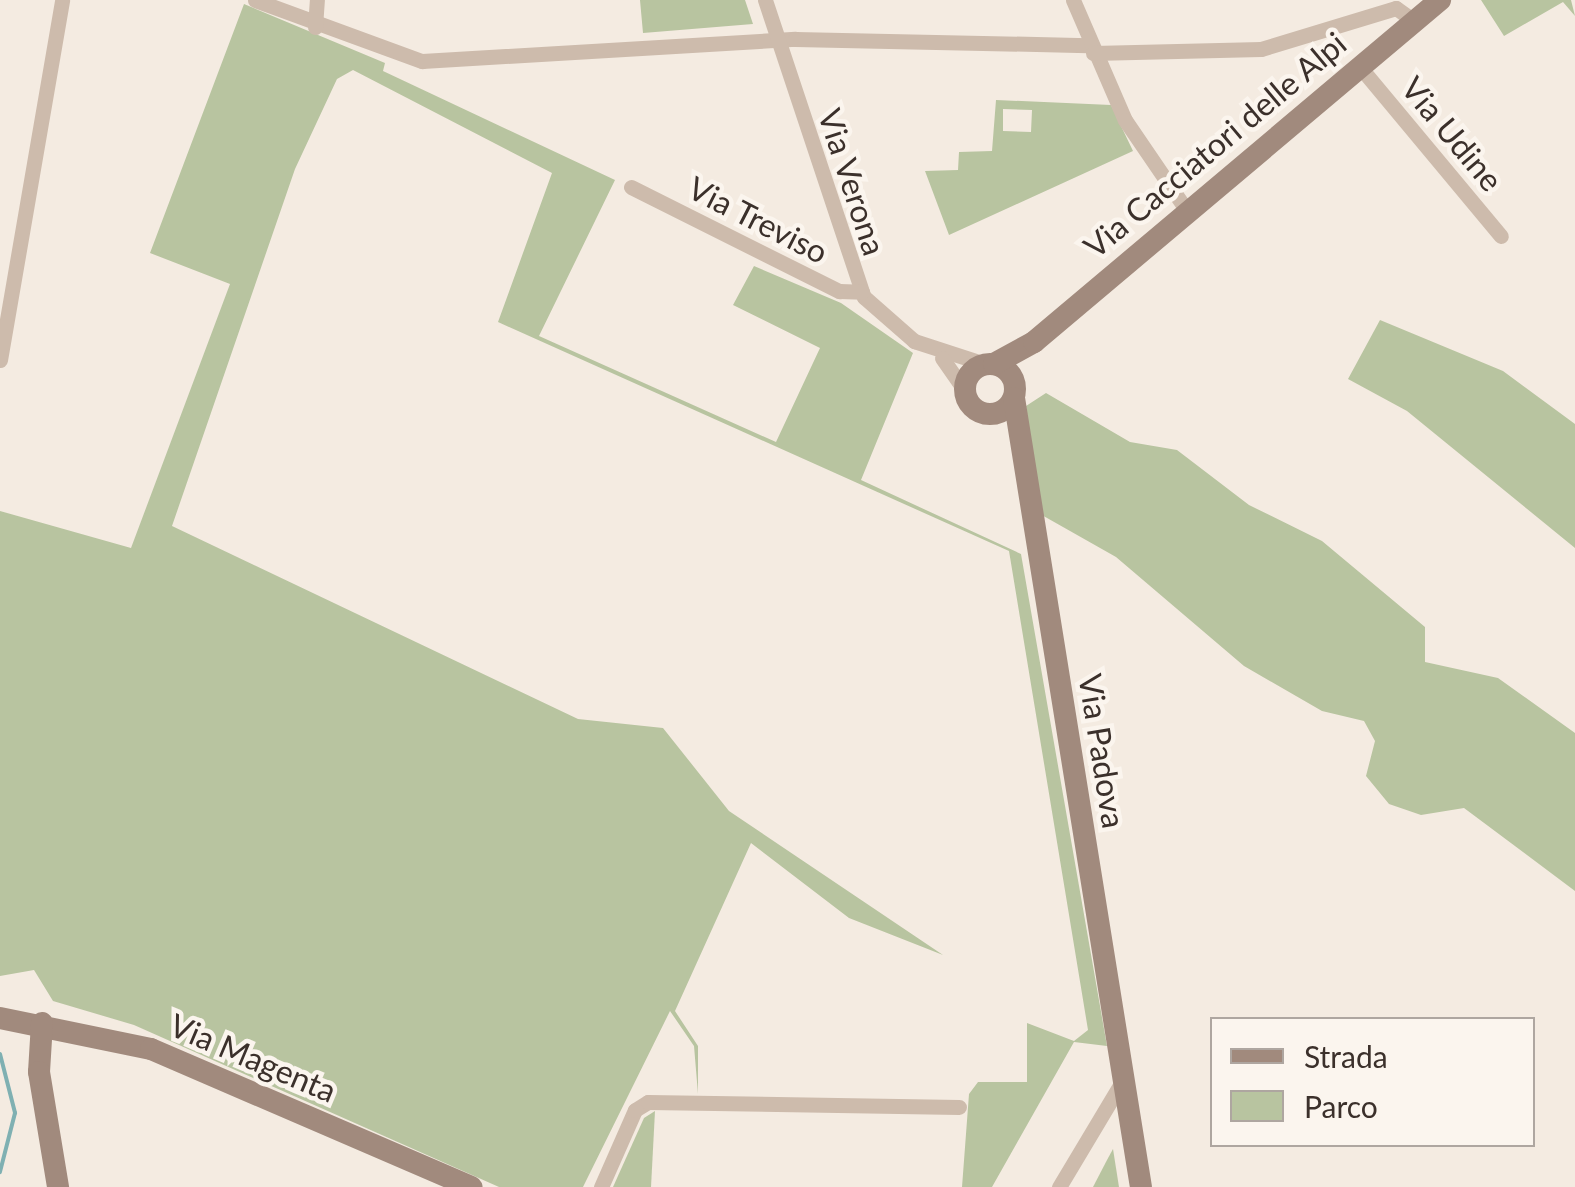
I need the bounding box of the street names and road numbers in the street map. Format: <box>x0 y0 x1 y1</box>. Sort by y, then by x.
street label: Via Cacciatori delle Alpi <box>1076 24 1354 266</box>
street label: Via Udine <box>1393 69 1511 199</box>
street label: Via Verona <box>810 104 894 260</box>
street label: Via Treviso <box>681 168 835 272</box>
street label: Via Padova <box>1071 671 1133 831</box>
street label: Via Magenta <box>164 1006 342 1110</box>

